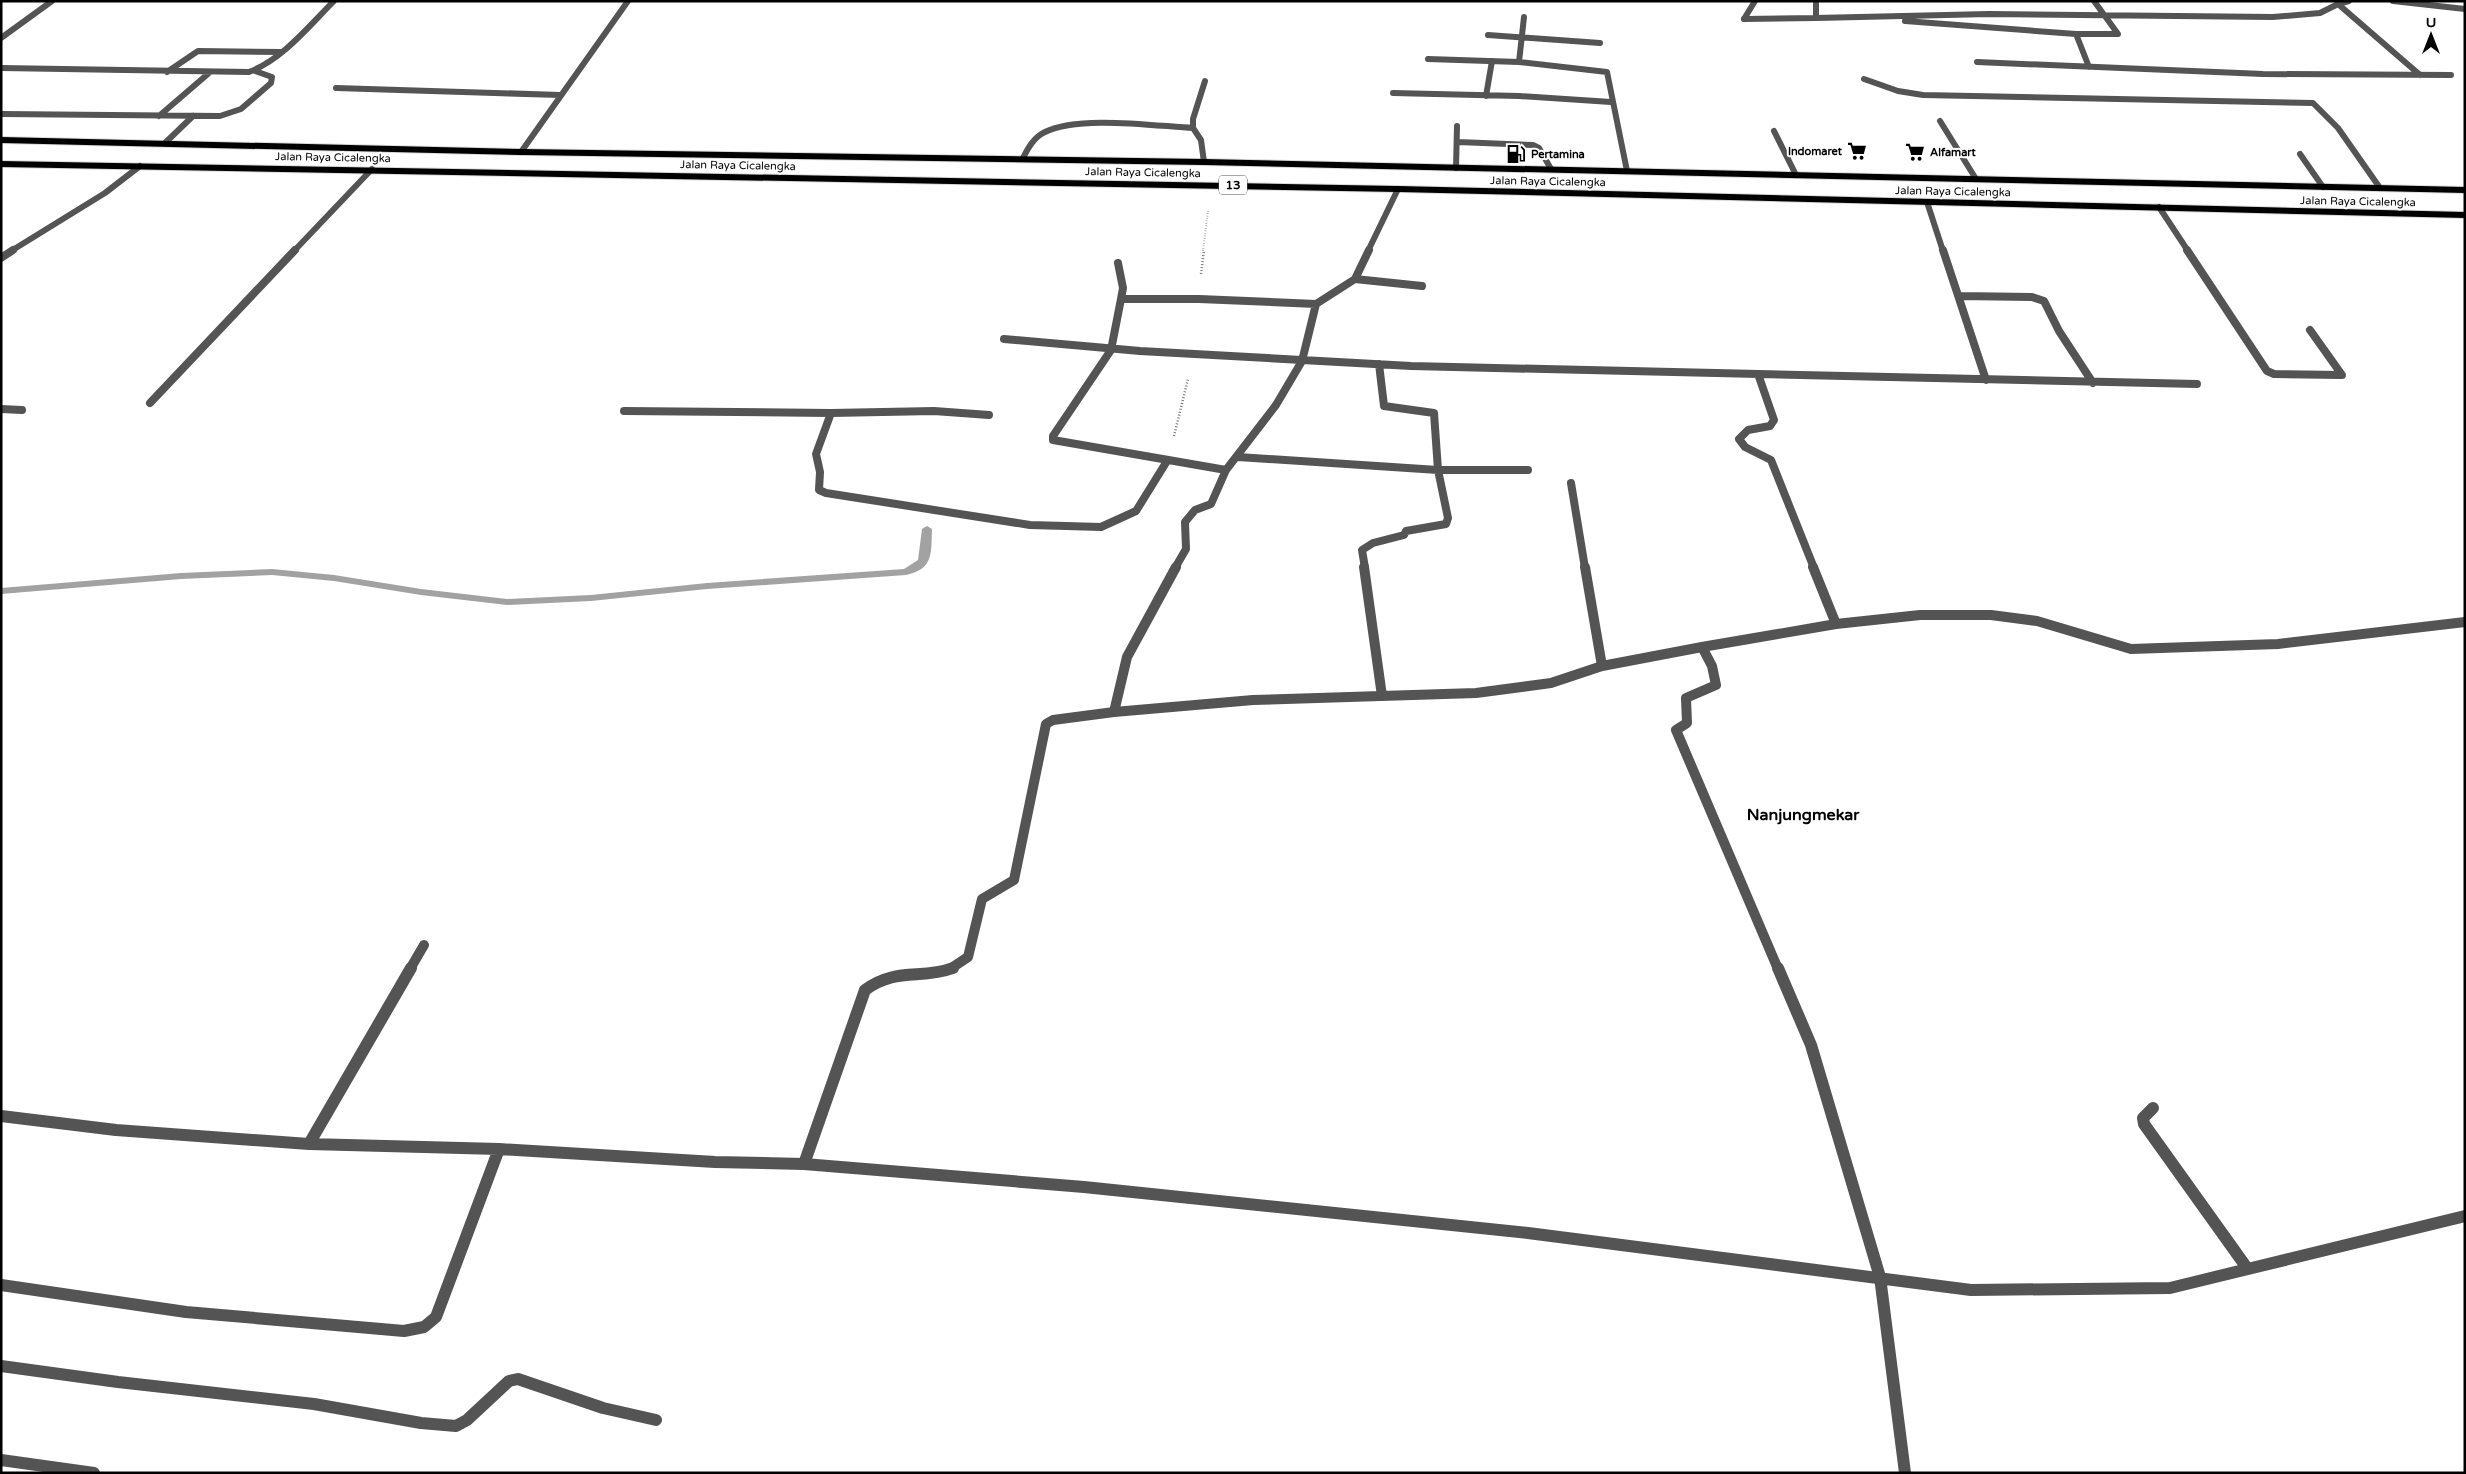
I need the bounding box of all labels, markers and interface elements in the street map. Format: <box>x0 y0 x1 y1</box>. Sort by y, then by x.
north arrow <box>2406 10 2456 60</box>
text: U <box>2426 14 2436 31</box>
supermarket icon: Indomaret <box>1846 140 1868 162</box>
supermarket icon: Alfamart <box>1904 141 1926 163</box>
fuel station icon: Pertamina <box>1505 143 1527 165</box>
place label: Indomaret <box>1788 145 1843 158</box>
place label: Alfamart <box>1930 146 1977 159</box>
place label: Pertamina <box>1531 148 1585 161</box>
street label: Jalan Raya Cicalengka <box>275 150 391 165</box>
street label: Jalan Raya Cicalengka <box>680 158 796 173</box>
street label: Jalan Raya Cicalengka <box>1085 165 1201 180</box>
street label: Jalan Raya Cicalengka <box>1490 174 1606 189</box>
road number: 13 <box>1219 176 1247 194</box>
street label: Jalan Raya Cicalengka <box>1895 184 2011 199</box>
street label: Jalan Raya Cicalengka <box>2300 194 2416 209</box>
district label: Nanjungmekar <box>1747 805 1860 825</box>

